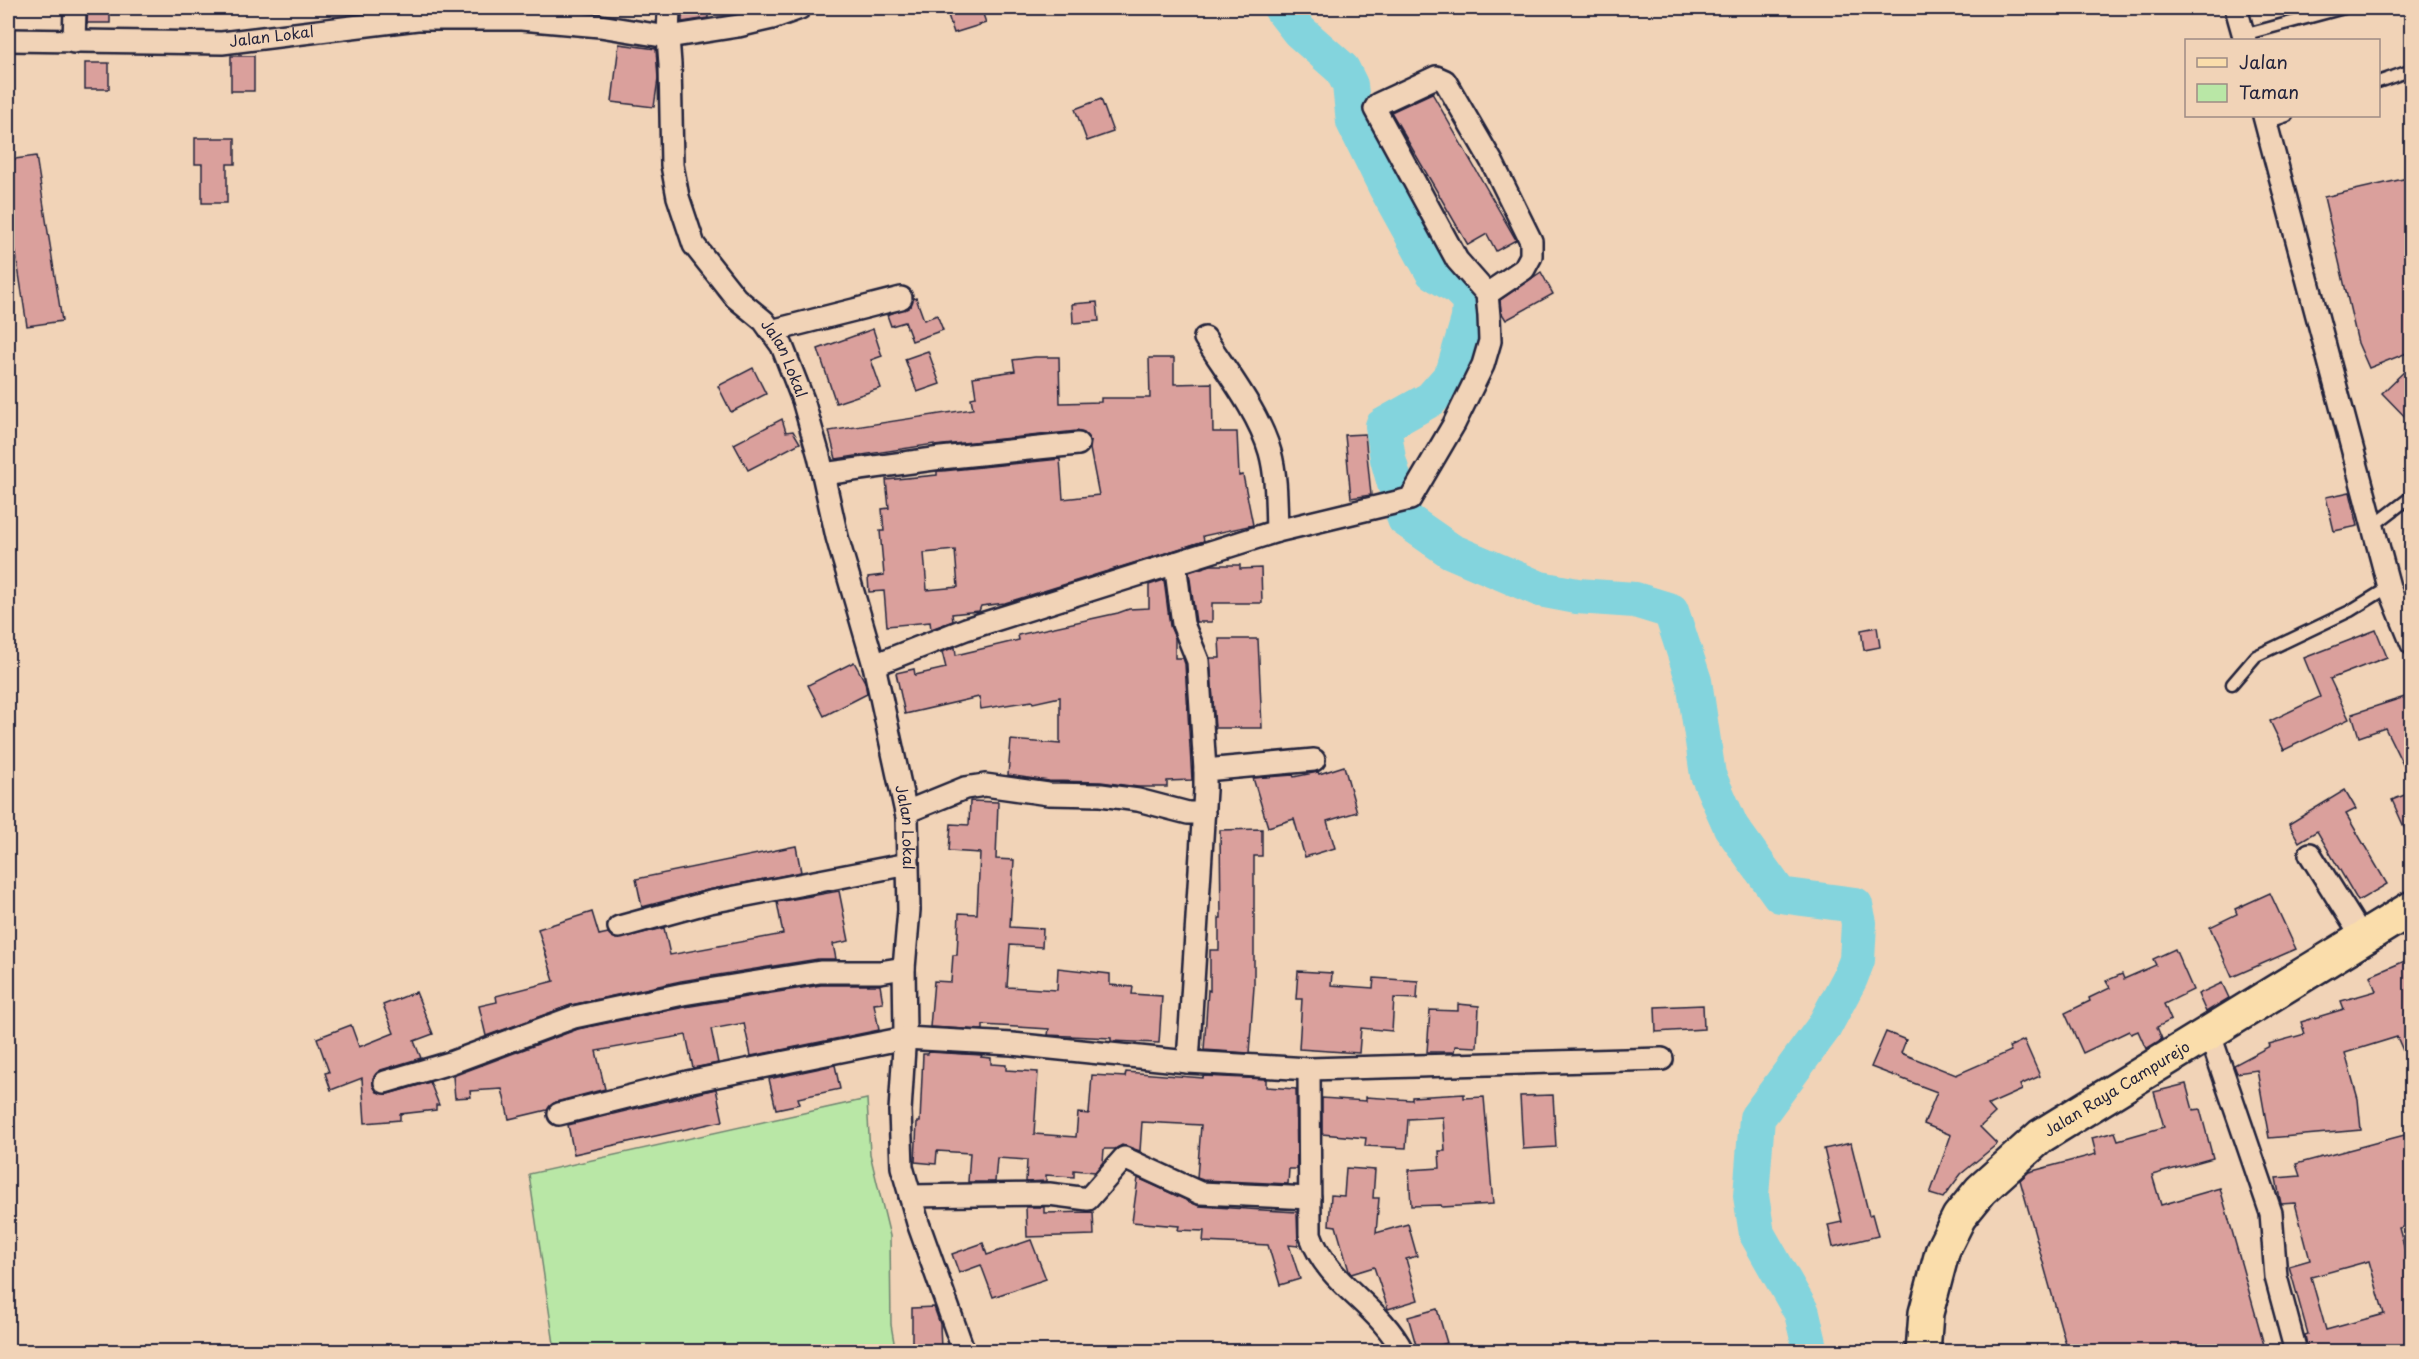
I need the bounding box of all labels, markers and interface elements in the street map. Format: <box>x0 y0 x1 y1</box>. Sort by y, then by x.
street label: Jalan Lokal <box>228 19 315 52</box>
legend <box>2185 39 2380 117</box>
text: Jalan <box>2239 48 2288 75</box>
text: Taman <box>2239 78 2299 105</box>
street label: Jalan Lokal <box>756 314 814 401</box>
street label: Jalan Lokal <box>890 783 921 870</box>
street label: Jalan Raya Campurejo <box>2039 1034 2194 1142</box>

